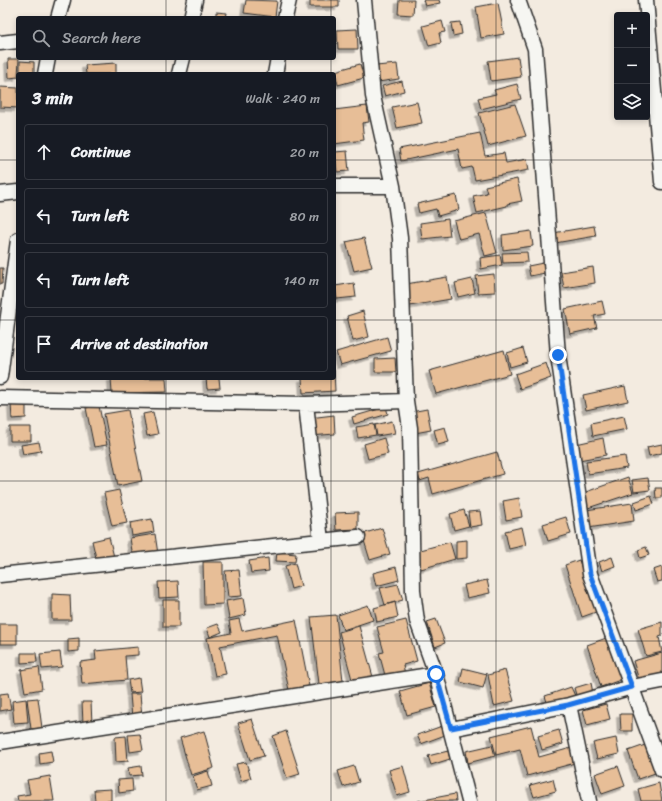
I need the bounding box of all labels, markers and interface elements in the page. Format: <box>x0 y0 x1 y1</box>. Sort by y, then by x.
map controls <box>614 12 650 120</box>
button: + <box>614 12 650 48</box>
search box <box>16 16 336 60</box>
text: Search here <box>62 25 141 51</box>
icon: search <box>30 27 52 49</box>
button: − <box>614 48 650 84</box>
text: 3 min <box>32 83 73 113</box>
button: layers <box>614 84 650 120</box>
text: Walk · 240 m <box>245 87 320 110</box>
text: Continue <box>71 139 131 165</box>
icon: ahead <box>33 141 55 163</box>
text: 20 m <box>290 141 319 164</box>
text: Turn left <box>71 203 129 229</box>
icon: left <box>33 205 55 227</box>
text: 80 m <box>290 205 319 228</box>
text: Turn left <box>71 267 129 293</box>
icon: left <box>33 269 55 291</box>
text: 140 m <box>284 269 319 292</box>
text: Arrive at destination <box>71 331 208 357</box>
icon: arrive <box>33 333 55 355</box>
route end <box>549 346 567 364</box>
route start <box>427 665 445 683</box>

